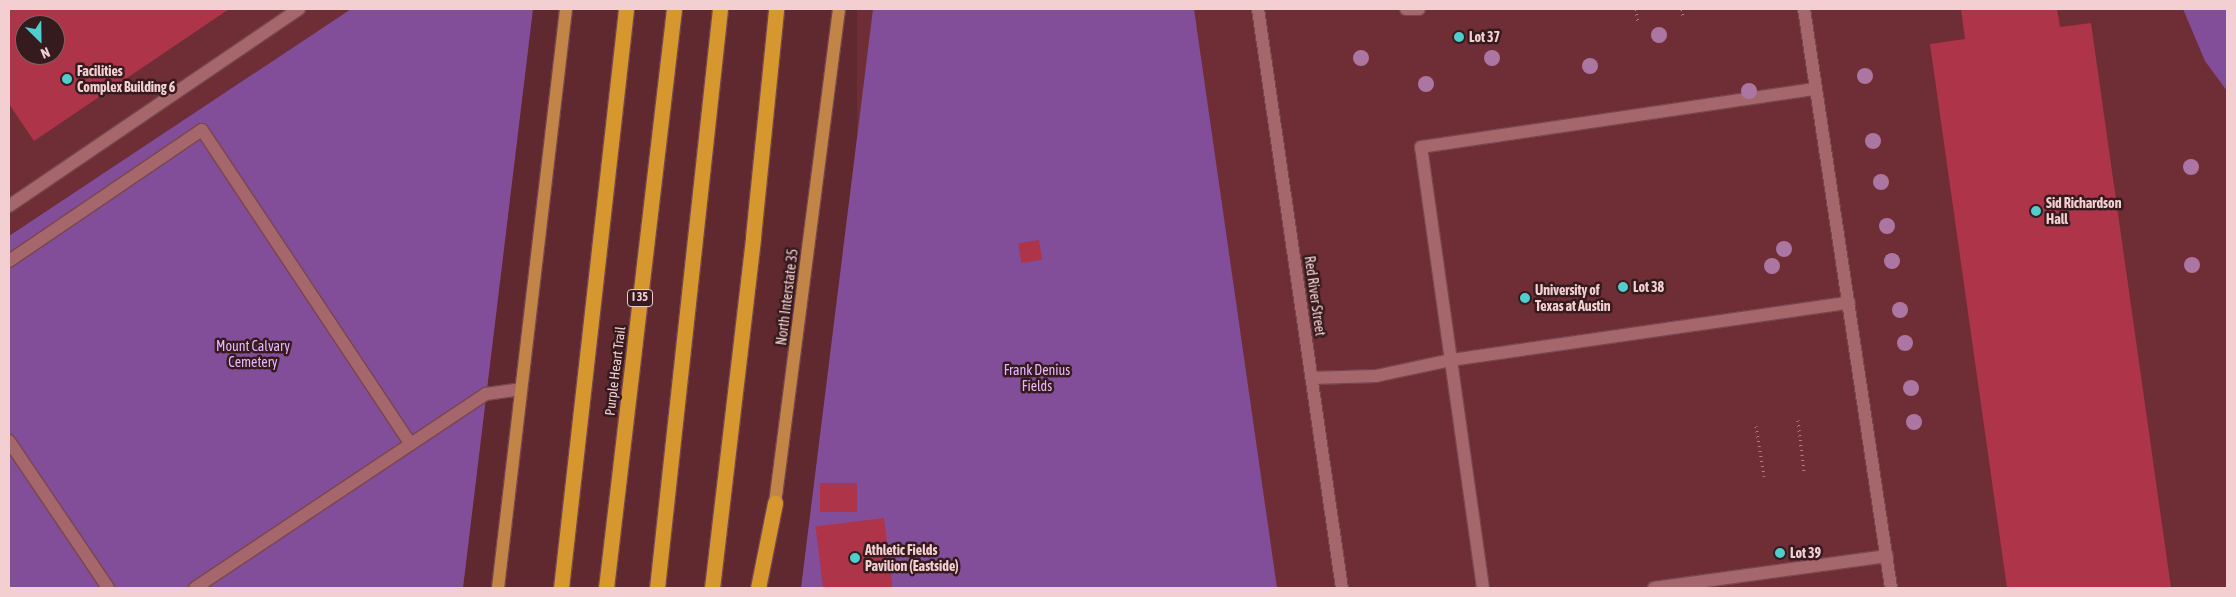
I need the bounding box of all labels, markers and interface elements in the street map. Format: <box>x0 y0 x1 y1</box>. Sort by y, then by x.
north arrow <box>15 15 65 65</box>
place label: Lot 37 <box>1469 29 1500 45</box>
marker: Lot 37 <box>1453 31 1465 43</box>
text: N <box>39 44 52 62</box>
place label: Facilities Complex Building 6 <box>77 63 175 95</box>
marker: Facilities Complex Building 6 <box>61 73 73 85</box>
place label: Sid Richardson Hall <box>2046 195 2121 228</box>
marker: Sid Richardson Hall <box>2030 205 2042 217</box>
street label: North Interstate 35 <box>773 248 801 346</box>
street label: Red River Street <box>1301 255 1329 337</box>
place label: Lot 38 <box>1633 279 1664 295</box>
marker: Lot 38 <box>1617 281 1629 293</box>
place label: University of Texas at Austin <box>1535 282 1611 314</box>
road number: I 35 <box>626 288 654 308</box>
marker: University of Texas at Austin <box>1519 292 1531 304</box>
street label: Purple Heart Trail <box>601 325 629 417</box>
park label: Mount Calvary Cemetery <box>216 338 290 371</box>
park label: Frank Denius Fields <box>1004 362 1070 394</box>
place label: Athletic Fields Pavilion (Eastside) <box>865 542 959 574</box>
place label: Lot 39 <box>1790 545 1821 561</box>
marker: Lot 39 <box>1774 547 1786 559</box>
marker: Athletic Fields Pavilion (Eastside) <box>849 552 861 564</box>

